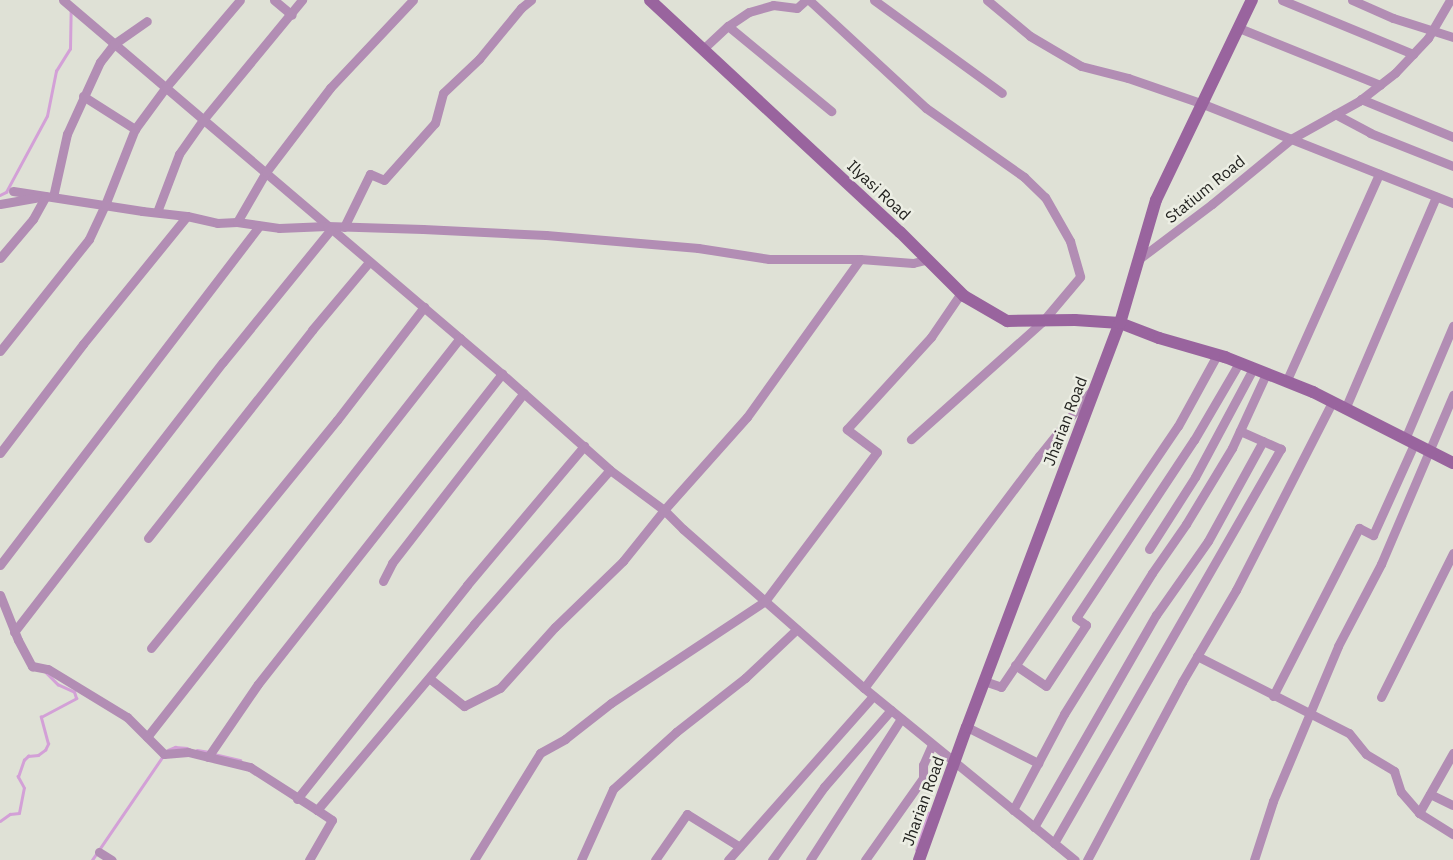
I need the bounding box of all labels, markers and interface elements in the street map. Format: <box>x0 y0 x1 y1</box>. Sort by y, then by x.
street label: Statium Road <box>1161 151 1249 227</box>
street label: Ilyasi Road <box>843 156 915 224</box>
street label: Jharian Road <box>1039 374 1091 468</box>
street label: Jharian Road <box>898 754 948 848</box>

